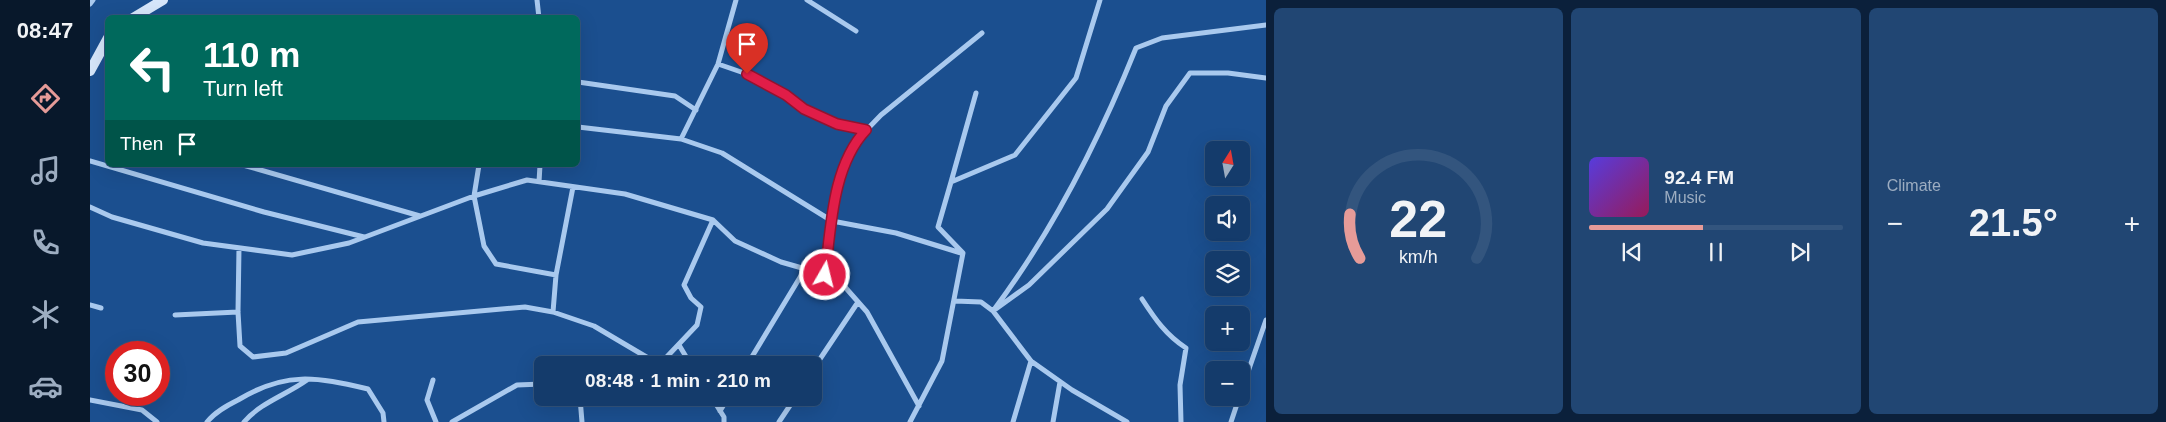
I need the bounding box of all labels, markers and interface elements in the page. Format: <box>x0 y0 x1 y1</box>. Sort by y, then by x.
text: 08:47 <box>17 18 73 43</box>
pin <box>726 23 768 74</box>
icon: arrive <box>733 30 761 58</box>
icon: left <box>120 35 185 100</box>
text: 110 m <box>203 35 300 74</box>
text: Turn left <box>203 76 283 101</box>
icon: directions <box>28 81 63 116</box>
icon: arrive <box>173 130 201 158</box>
text: Then <box>120 133 163 154</box>
north arrow <box>1205 141 1250 186</box>
map controls <box>1205 141 1250 406</box>
icon: music <box>28 153 63 188</box>
text: 92.4 FM <box>1664 167 1734 188</box>
text: Climate <box>1887 177 1941 194</box>
text: Music <box>1664 189 1706 206</box>
text: 22 <box>1390 190 1448 248</box>
button: sound <box>1205 196 1250 241</box>
text: 21.5° <box>1969 202 2058 244</box>
text: − <box>1887 208 1903 239</box>
text: + <box>2124 208 2140 239</box>
icon: phone <box>28 225 63 260</box>
icon: previous <box>1618 238 1646 266</box>
icon: pause <box>1702 238 1730 266</box>
icon: next <box>1786 238 1814 266</box>
text: km/h <box>1399 247 1438 267</box>
position arrow <box>798 248 850 300</box>
button: layers <box>1205 251 1250 296</box>
icon: climate <box>28 297 63 332</box>
button: + <box>1205 306 1250 351</box>
speed limit sign: 30 <box>105 341 170 406</box>
button: − <box>1205 361 1250 406</box>
icon: car <box>28 369 63 404</box>
text: 08:48 · 1 min · 210 m <box>585 370 771 391</box>

